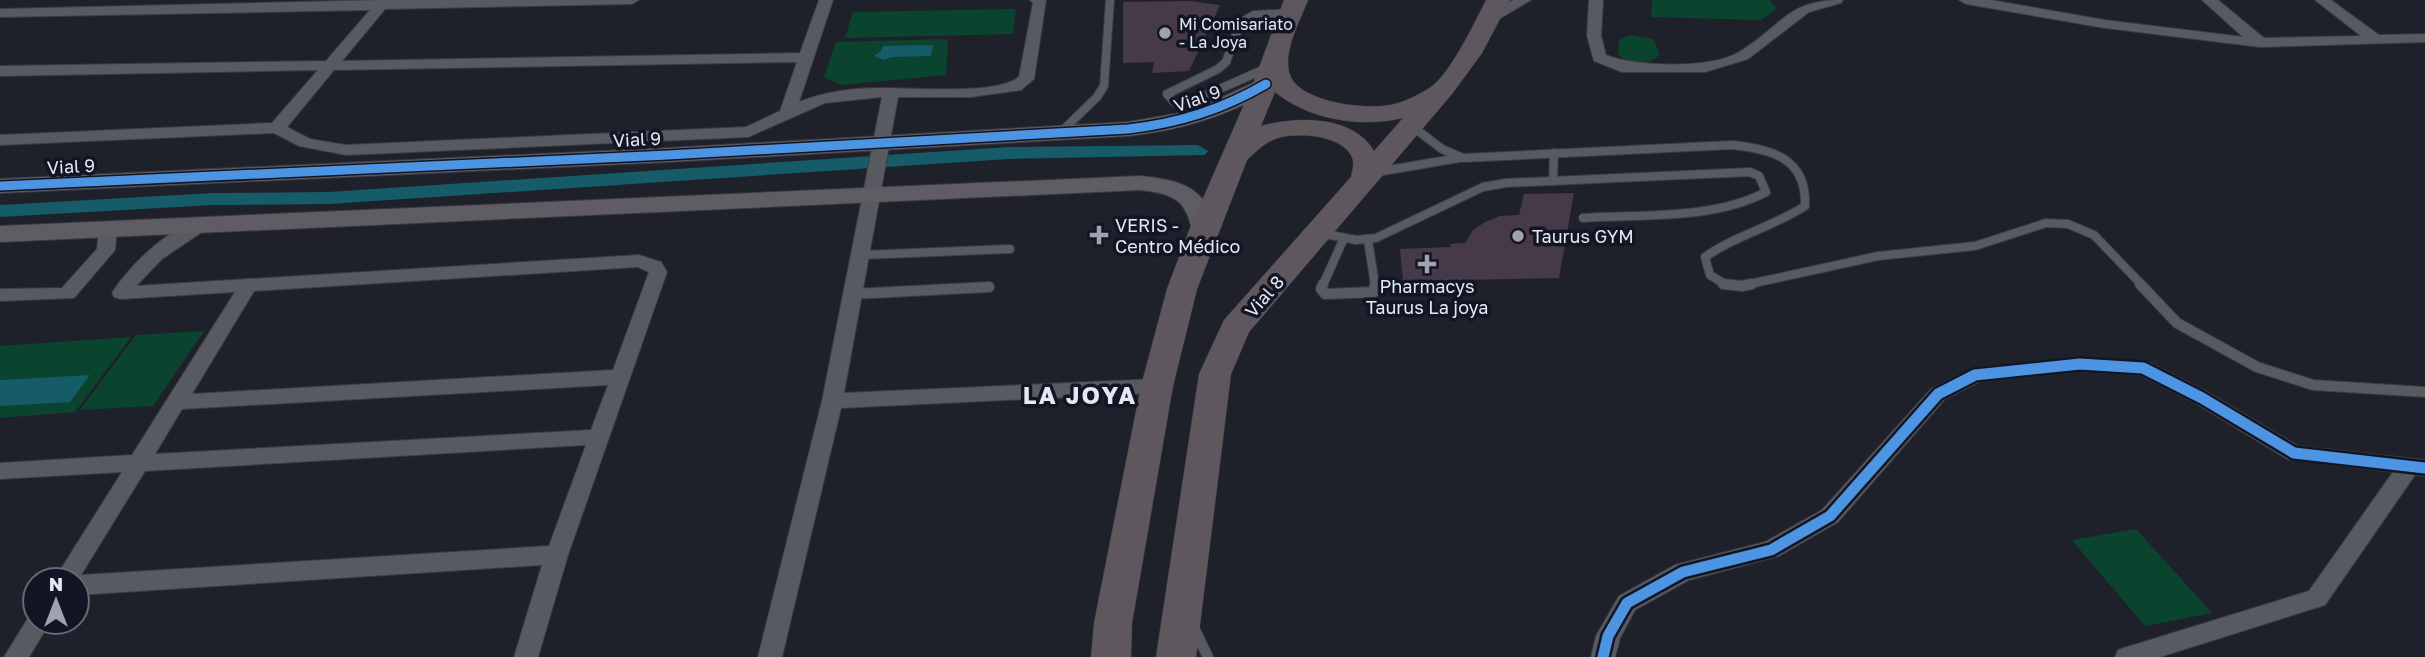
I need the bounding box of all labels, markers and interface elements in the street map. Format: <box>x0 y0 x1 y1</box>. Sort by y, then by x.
place label: Mi Comisariato - La Joya <box>1179 14 1293 52</box>
marker: Mi Comisariato - La Joya <box>1157 25 1173 41</box>
street label: Vial 9 <box>1171 80 1223 116</box>
street label: Vial 9 <box>612 127 662 151</box>
street label: Vial 9 <box>46 154 96 178</box>
place label: VERIS - Centro Médico <box>1115 214 1240 257</box>
marker: VERIS - Centro Médico <box>1089 225 1109 245</box>
place label: Taurus GYM <box>1532 225 1634 247</box>
marker: Taurus GYM <box>1510 228 1526 244</box>
marker: Pharmacys Taurus La joya <box>1419 256 1435 272</box>
street label: Vial 8 <box>1240 271 1288 321</box>
place label: Pharmacys Taurus La joya <box>1366 275 1488 318</box>
district label: LA JOYA <box>1023 380 1137 409</box>
north arrow <box>21 566 91 636</box>
text: N <box>49 572 63 595</box>

